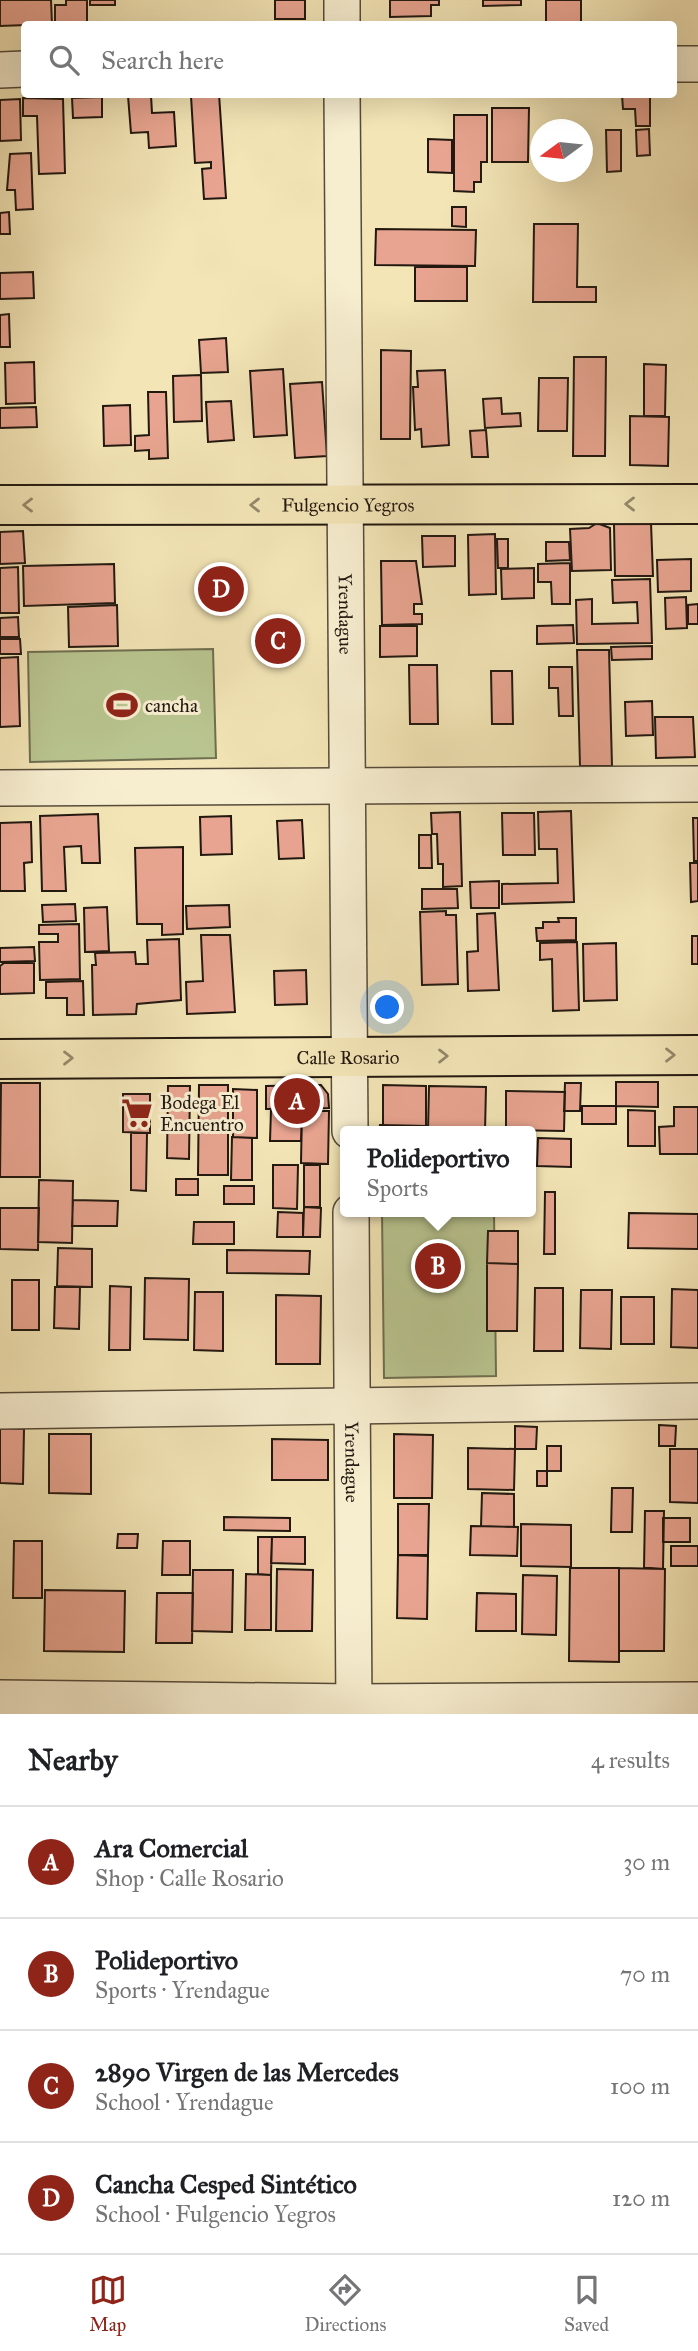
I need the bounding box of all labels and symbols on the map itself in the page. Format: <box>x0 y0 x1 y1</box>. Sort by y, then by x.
north arrow <box>530 119 593 182</box>
street label: Fulgencio Yegros <box>282 493 414 517</box>
one-way arrow <box>624 496 635 512</box>
one-way arrow <box>22 497 33 513</box>
one-way arrow <box>250 497 260 513</box>
pin: D <box>198 563 244 615</box>
street label: Yrendague <box>334 573 358 655</box>
pin: C <box>255 615 301 667</box>
sports icon: cancha <box>105 688 139 722</box>
place label: cancha <box>145 694 199 717</box>
your location <box>370 990 404 1024</box>
street label: Calle Rosario <box>296 1045 400 1069</box>
one-way arrow <box>665 1047 676 1063</box>
one-way arrow <box>438 1048 448 1064</box>
one-way arrow <box>63 1050 74 1066</box>
pin: A <box>274 1075 320 1127</box>
place label: Bodega El Encuentro <box>160 1091 244 1136</box>
supermarket icon: Bodega El Encuentro <box>120 1096 154 1130</box>
pin: B <box>415 1240 461 1292</box>
street label: Yrendague <box>340 1421 364 1503</box>

